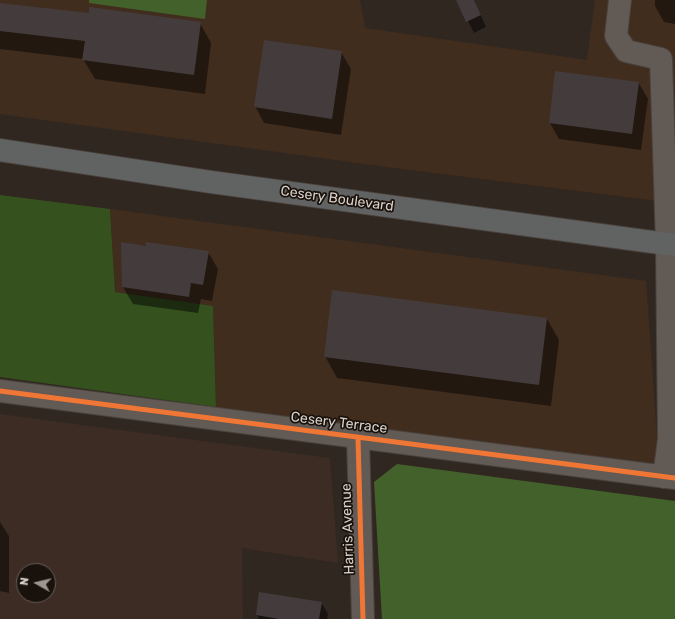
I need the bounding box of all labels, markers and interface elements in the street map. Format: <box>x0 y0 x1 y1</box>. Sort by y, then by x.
street label: Cesery Boulevard <box>279 183 395 215</box>
street label: Cesery Terrace <box>290 409 388 437</box>
street label: Harris Avenue <box>338 483 358 575</box>
north arrow <box>16 563 56 603</box>
text: N <box>18 577 32 586</box>

